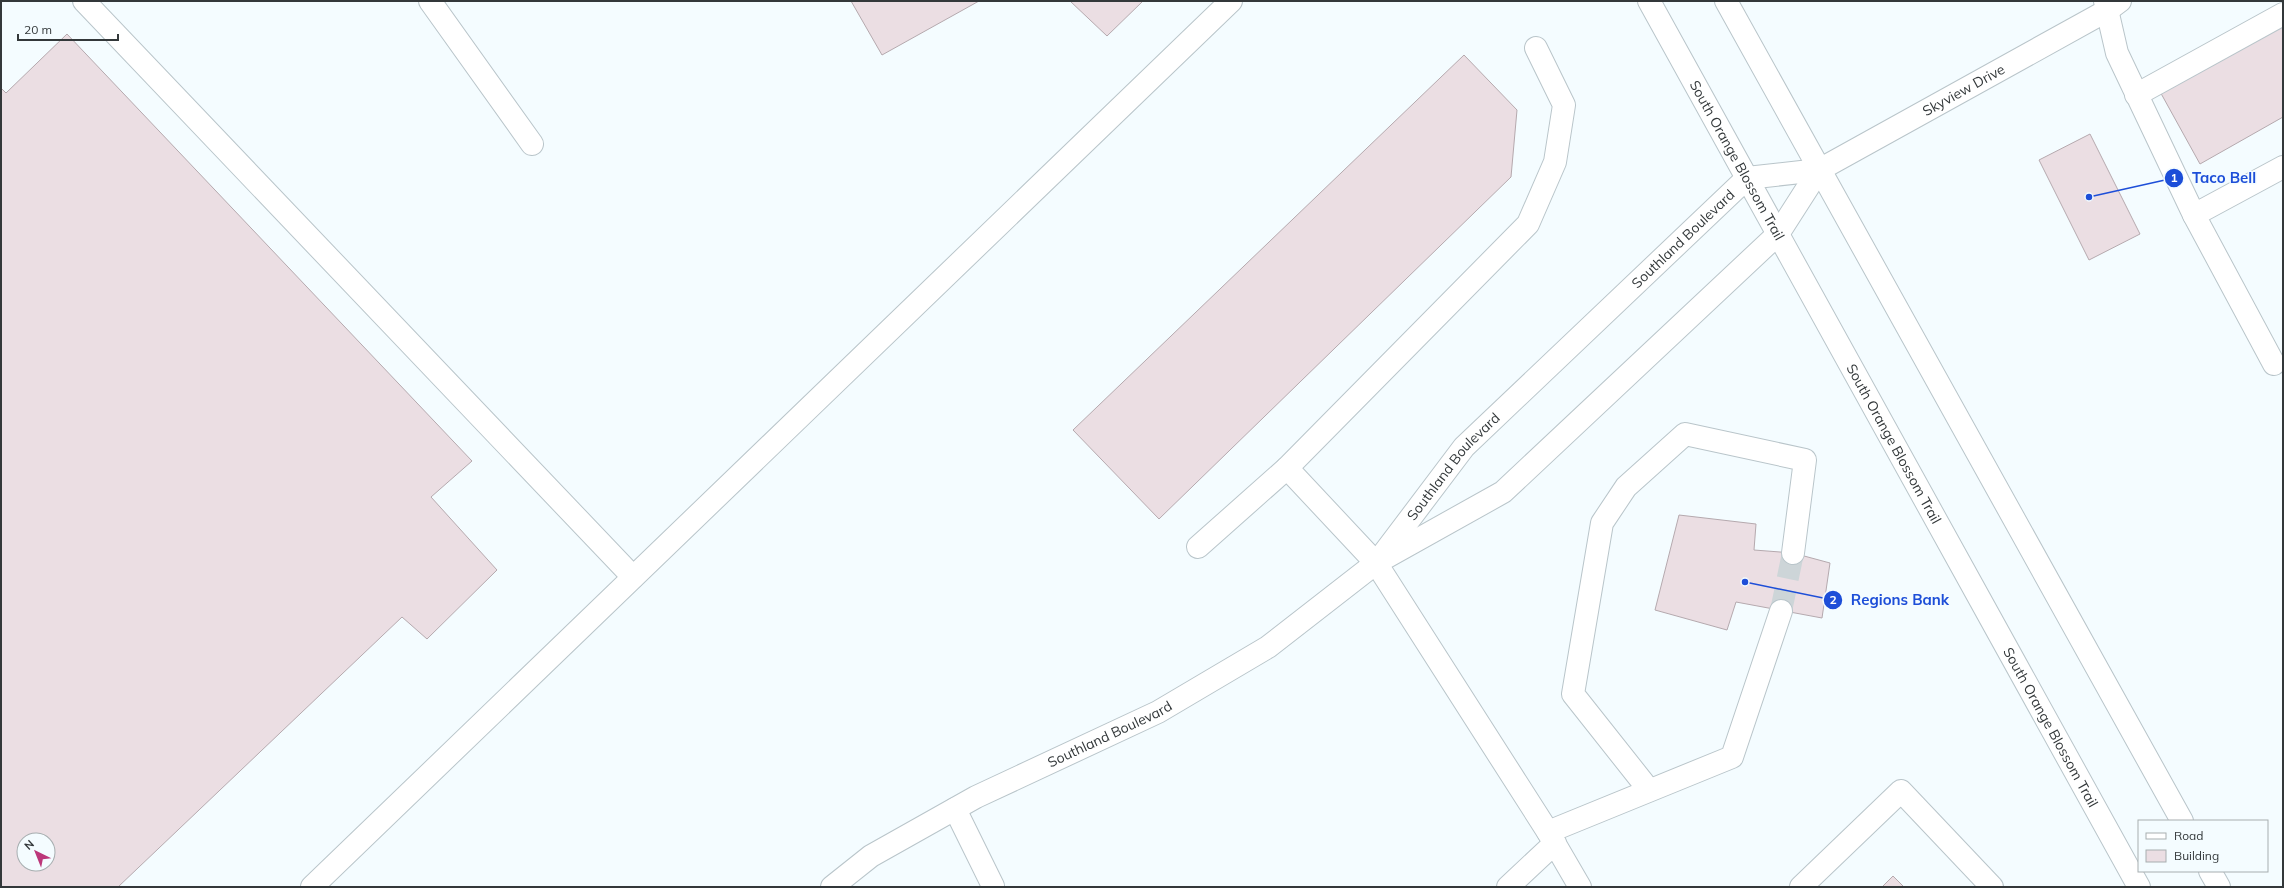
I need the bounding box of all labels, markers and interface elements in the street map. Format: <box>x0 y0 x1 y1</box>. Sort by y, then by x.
scale bar <box>18 16 118 42</box>
text: 20 m <box>24 22 52 37</box>
street label: Skyview Drive <box>1919 60 2008 120</box>
street label: South Orange Blossom Trail <box>1686 77 1789 243</box>
callout: Taco Bell <box>2164 164 2264 191</box>
text: Taco Bell <box>2192 168 2256 187</box>
text: 1 <box>2170 170 2178 185</box>
street label: Southland Boulevard <box>1628 186 1738 292</box>
street label: South Orange Blossom Trail <box>1842 361 1945 527</box>
street label: Southland Boulevard <box>1403 409 1504 524</box>
callout: Regions Bank <box>1823 586 1957 613</box>
text: Regions Bank <box>1851 590 1950 609</box>
text: 2 <box>1829 592 1837 607</box>
street label: South Orange Blossom Trail <box>1999 644 2102 810</box>
street label: Southland Boulevard <box>1045 697 1175 771</box>
legend <box>2138 820 2268 872</box>
text: Road <box>2174 828 2203 843</box>
north arrow <box>16 832 56 872</box>
text: N <box>21 837 37 853</box>
text: Building <box>2174 848 2219 863</box>

